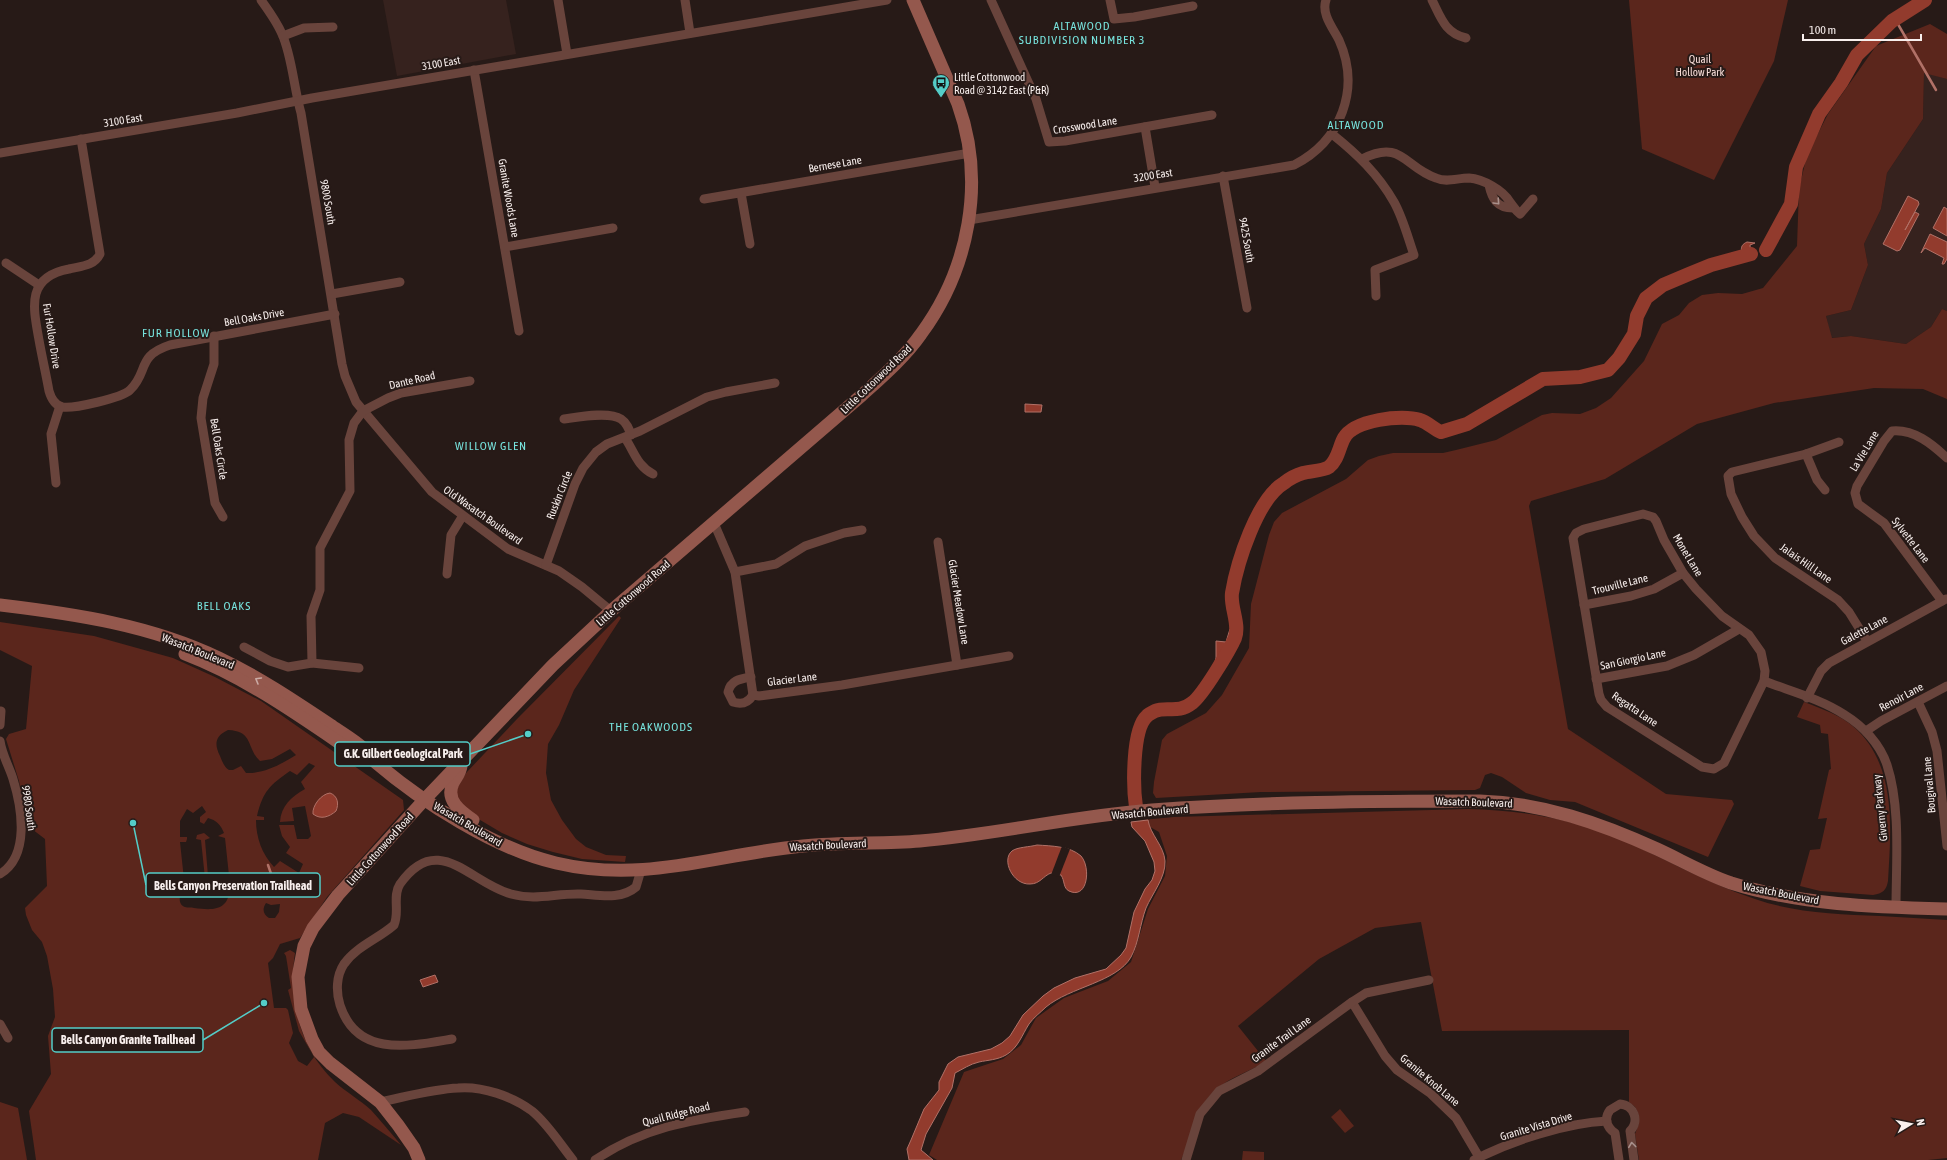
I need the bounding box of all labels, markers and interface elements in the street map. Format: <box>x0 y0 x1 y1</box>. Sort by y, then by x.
scale bar <box>1803 16 1921 42</box>
district label: ALTAWOOD SUBDIVISION NUMBER 3 <box>1019 19 1145 47</box>
text: 100 m <box>1809 23 1836 37</box>
park label: Quail Hollow Park <box>1676 53 1725 78</box>
street label: 3100 East <box>421 54 461 72</box>
place label: Little Cottonwood Road @ 3142 East (P&R) <box>954 71 1049 96</box>
bus stop icon: Little Cottonwood Road @ 3142 East (P&R) <box>931 73 951 98</box>
street label: 3100 East <box>103 111 143 129</box>
street label: Crosswood Lane <box>1052 114 1118 136</box>
district label: ALTAWOOD <box>1327 118 1385 132</box>
street label: Bernese Lane <box>807 153 863 175</box>
street label: Granite Woods Lane <box>496 158 522 238</box>
street label: 3200 East <box>1133 166 1173 184</box>
street label: 9800 South <box>318 178 338 226</box>
one-way arrow <box>1492 197 1499 205</box>
street label: 9425 South <box>1237 216 1257 264</box>
street label: Fur Hollow Drive <box>41 302 63 370</box>
street label: Bell Oaks Drive <box>223 306 285 328</box>
district label: FUR HOLLOW <box>142 326 210 340</box>
street label: Little Cottonwood Road <box>838 342 914 416</box>
street label: Dante Road <box>388 369 436 391</box>
street label: Bell Oaks Circle <box>208 417 230 481</box>
street label: La Vie Lane <box>1847 429 1881 473</box>
district label: WILLOW GLEN <box>455 439 527 453</box>
street label: Ruskin Circle <box>544 469 574 521</box>
street label: Old Wasatch Boulevard <box>441 483 525 547</box>
street label: Sylvette Lane <box>1890 515 1932 565</box>
street label: Monet Lane <box>1671 532 1705 578</box>
street label: Jalais Hill Lane <box>1778 541 1834 585</box>
street label: Little Cottonwood Road <box>594 558 672 628</box>
street label: Glacier Meadow Lane <box>946 559 972 645</box>
street label: Trouville Lane <box>1591 571 1649 597</box>
district label: BELL OAKS <box>197 599 251 613</box>
street label: Galette Lane <box>1839 613 1889 647</box>
street label: Wasatch Boulevard <box>160 631 236 671</box>
street label: San Giorgio Lane <box>1599 646 1667 672</box>
street label: Glacier Lane <box>766 670 818 688</box>
one-way arrow <box>255 677 262 684</box>
street label: Renoir Lane <box>1877 680 1925 714</box>
street label: Regatta Lane <box>1610 689 1660 729</box>
district label: THE OAKWOODS <box>609 720 693 734</box>
callout: G.K. Gilbert Geological Park <box>335 742 470 766</box>
text: G.K. Gilbert Geological Park <box>343 747 463 761</box>
street label: Bougival Lane <box>1921 756 1937 814</box>
street label: Giverny Parkway <box>1870 774 1889 842</box>
street label: 9980 South <box>20 784 38 832</box>
street label: Wasatch Boulevard <box>1435 795 1513 809</box>
street label: Wasatch Boulevard <box>432 800 504 848</box>
street label: Wasatch Boulevard <box>1111 803 1189 821</box>
street label: Little Cottonwood Road <box>344 810 416 888</box>
street label: Wasatch Boulevard <box>789 837 867 853</box>
callout: Bells Canyon Preservation Trailhead <box>146 873 320 897</box>
text: Bells Canyon Preservation Trailhead <box>154 879 312 893</box>
street label: Wasatch Boulevard <box>1742 880 1820 906</box>
street label: Granite Trail Lane <box>1249 1013 1313 1065</box>
callout: Bells Canyon Granite Trailhead <box>52 1028 203 1052</box>
text: Bells Canyon Granite Trailhead <box>61 1033 195 1047</box>
street label: Granite Knob Lane <box>1398 1052 1462 1108</box>
street label: Quail Ridge Road <box>641 1100 711 1128</box>
north arrow <box>1891 1104 1931 1144</box>
street label: Granite Vista Drive <box>1499 1109 1573 1143</box>
text: N <box>1914 1118 1927 1127</box>
one-way arrow <box>1628 1142 1637 1148</box>

